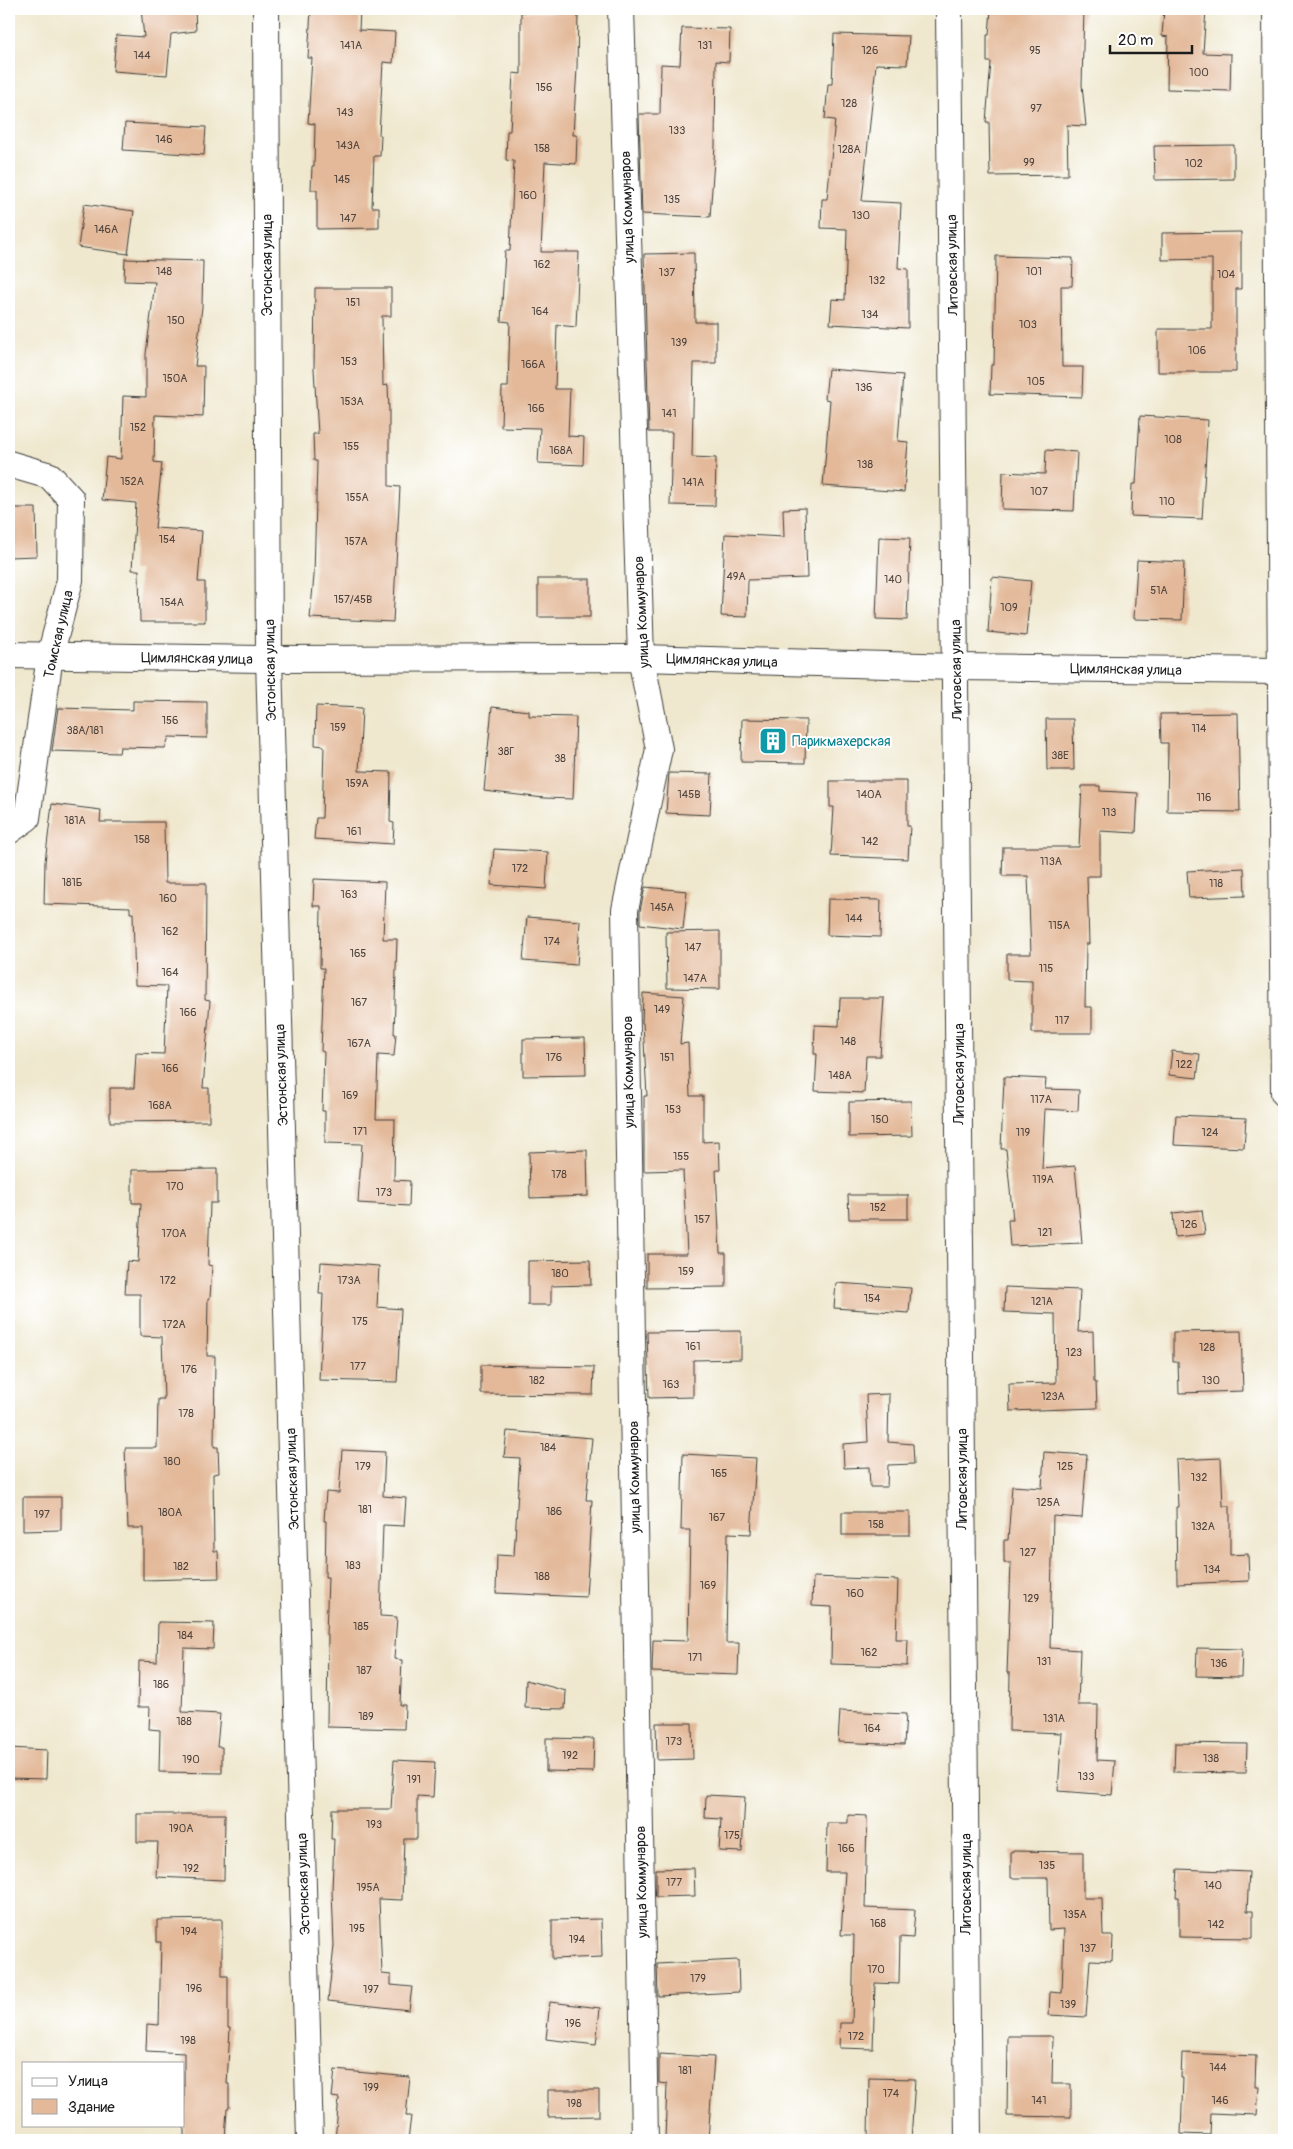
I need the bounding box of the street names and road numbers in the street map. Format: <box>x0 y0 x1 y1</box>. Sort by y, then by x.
street label: улица Коммунаров <box>617 150 638 264</box>
street label: Эстонская улица <box>259 214 276 316</box>
street label: Литовская улица <box>943 214 962 317</box>
street label: улица Коммунаров <box>630 555 653 670</box>
street label: Томская улица <box>40 588 77 680</box>
street label: Эстонская улица <box>261 619 280 721</box>
street label: Литовская улица <box>947 619 966 722</box>
street label: Цимлянская улица <box>141 649 253 668</box>
street label: Цимлянская улица <box>666 650 778 671</box>
street label: Цимлянская улица <box>1070 660 1182 679</box>
street label: улица Коммунаров <box>619 1016 638 1129</box>
street label: Литовская улица <box>951 1023 968 1126</box>
street label: Эстонская улица <box>271 1024 292 1126</box>
street label: улица Коммунаров <box>625 1421 644 1534</box>
street label: Эстонская улица <box>282 1428 303 1530</box>
street label: Литовская улица <box>954 1428 971 1531</box>
street label: улица Коммунаров <box>632 1826 651 1939</box>
street label: Эстонская улица <box>293 1833 314 1935</box>
street label: Литовская улица <box>958 1833 975 1936</box>

